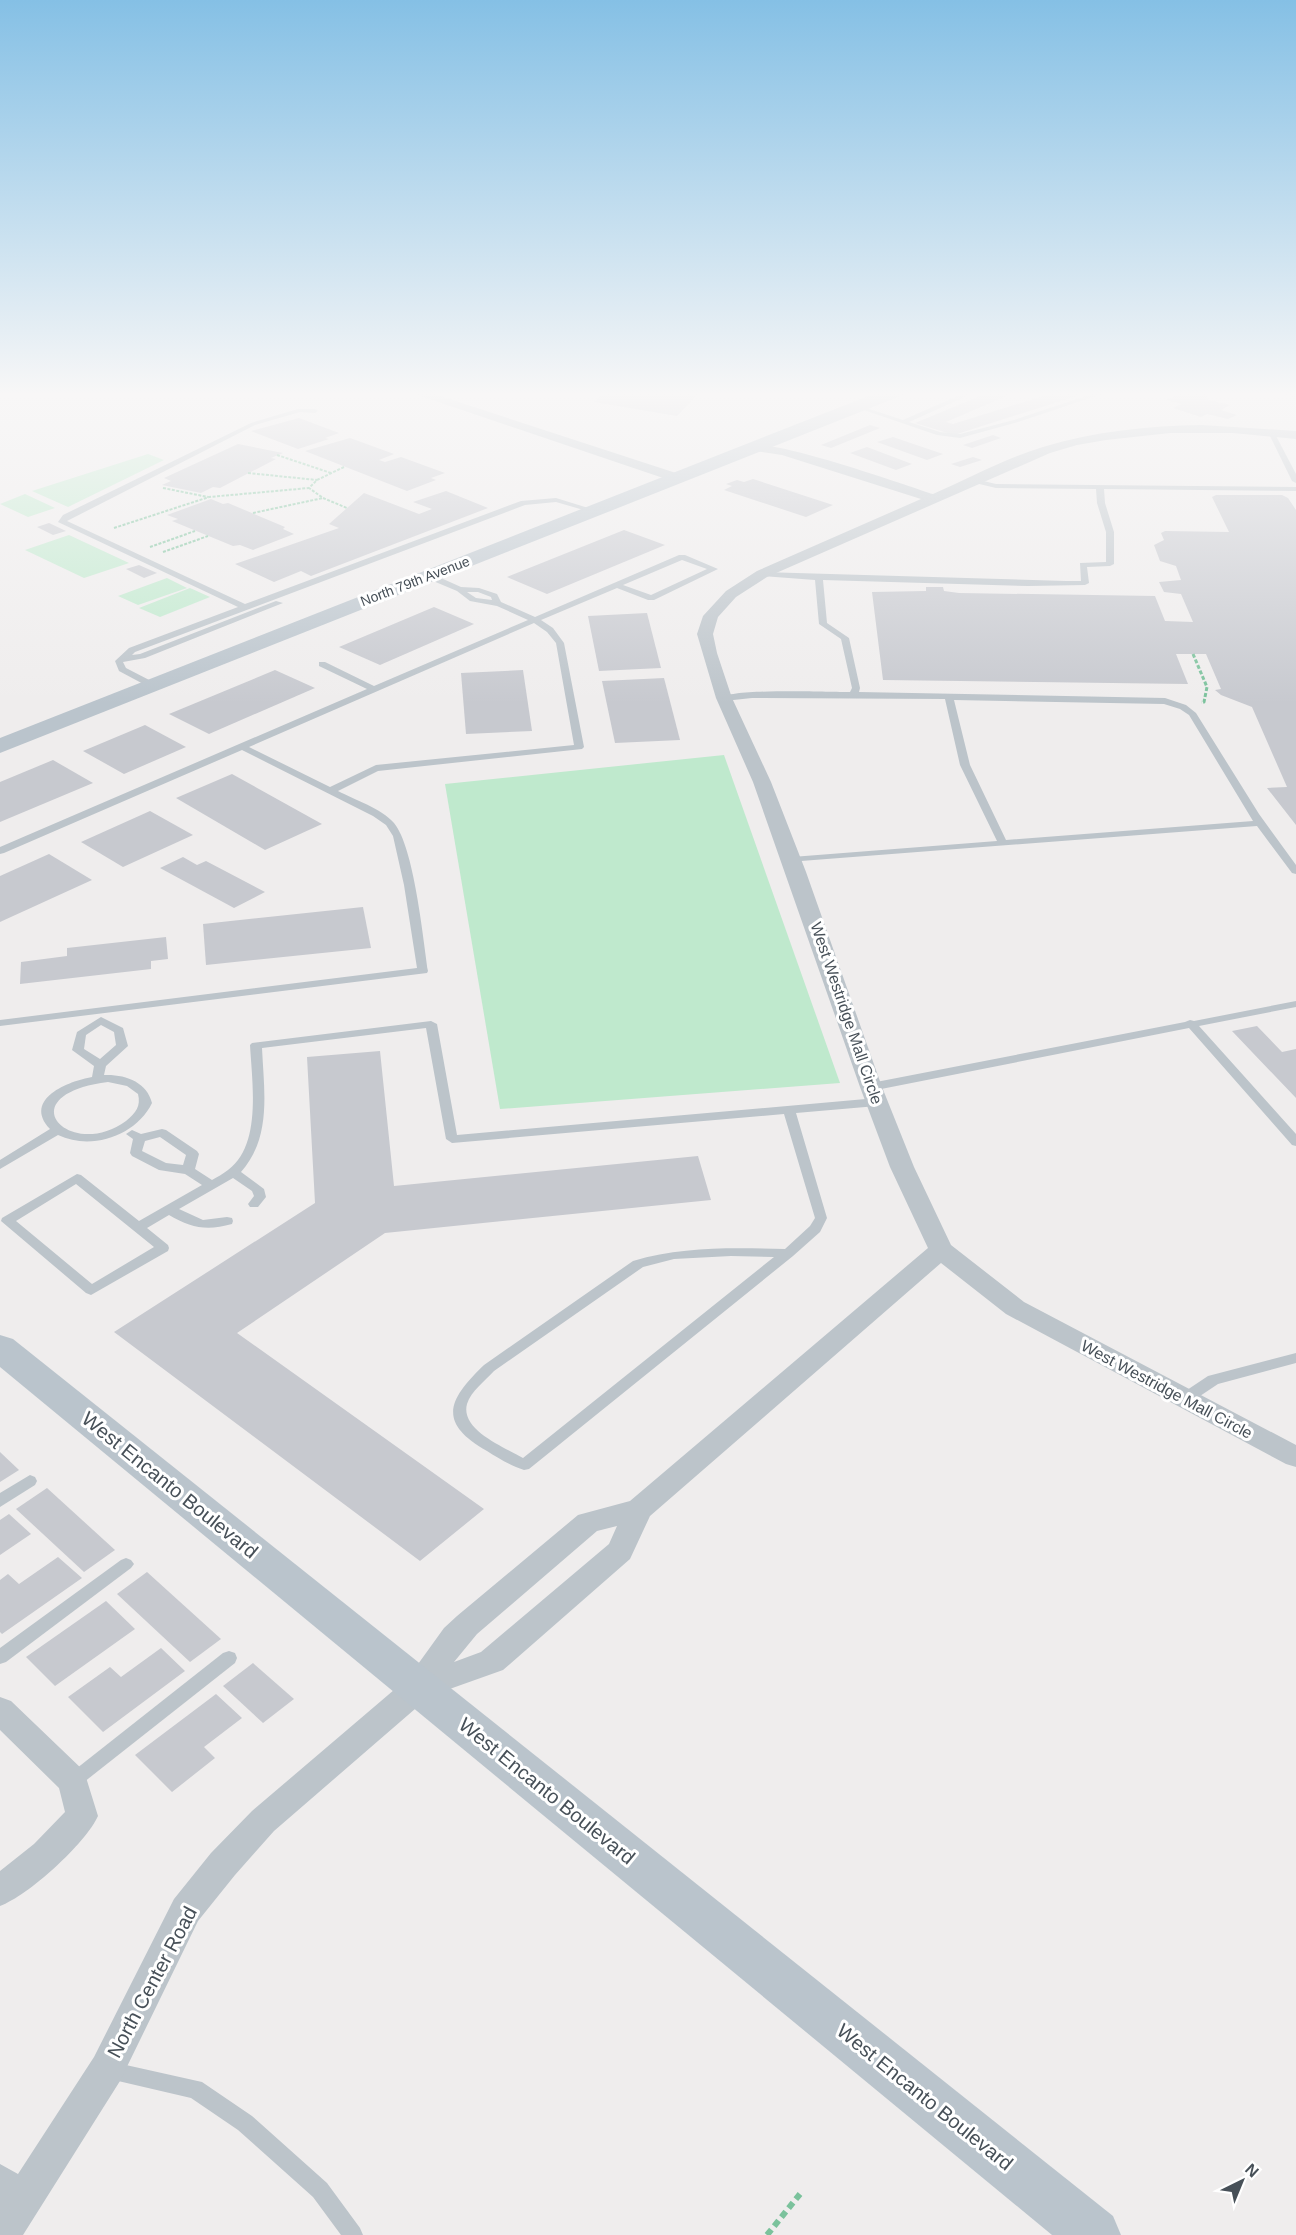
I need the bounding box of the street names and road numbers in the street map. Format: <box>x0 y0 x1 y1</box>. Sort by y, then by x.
street label: North 79th Avenue <box>358 553 472 609</box>
street label: West Westridge Mall Circle <box>807 920 886 1107</box>
street label: West Westridge Mall Circle <box>1078 1337 1255 1442</box>
street label: West Encanto Boulevard <box>78 1407 262 1563</box>
street label: West Encanto Boulevard <box>455 1713 639 1869</box>
street label: North Center Road <box>103 1903 201 2061</box>
street label: West Encanto Boulevard <box>833 2019 1017 2175</box>

